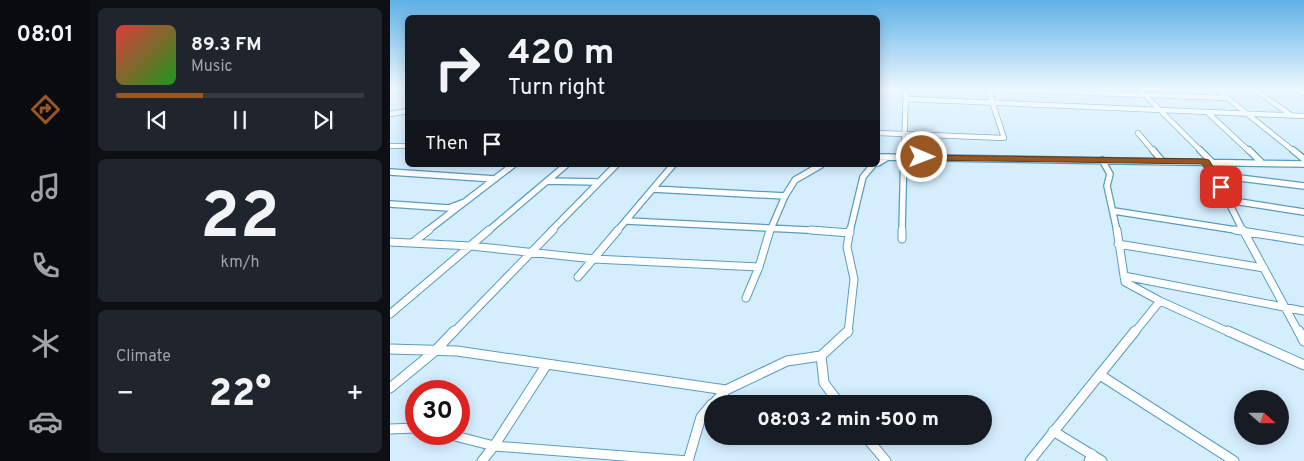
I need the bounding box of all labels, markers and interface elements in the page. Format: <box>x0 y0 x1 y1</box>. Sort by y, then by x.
text: 08:01 <box>17 22 73 49</box>
text: 420 m <box>508 32 614 76</box>
text: 89.3 FM <box>191 33 262 57</box>
icon: right <box>425 35 490 100</box>
text: Music <box>191 57 232 77</box>
text: Turn right <box>508 75 605 102</box>
icon: directions <box>28 92 63 127</box>
icon: previous <box>143 106 171 134</box>
icon: pause <box>226 106 254 134</box>
icon: next <box>309 106 337 134</box>
icon: arrive <box>478 130 506 158</box>
position arrow <box>895 130 947 182</box>
text: Then <box>425 132 468 156</box>
pin <box>1200 166 1242 208</box>
icon: music <box>28 170 63 205</box>
icon: arrive <box>1207 173 1235 201</box>
text: 22 <box>200 179 280 261</box>
icon: phone <box>28 248 63 283</box>
text: km/h <box>221 253 259 273</box>
icon: climate <box>28 326 63 361</box>
text: Climate <box>116 347 171 367</box>
text: 22° <box>209 371 271 420</box>
text: − <box>116 377 134 413</box>
text: + <box>346 377 364 413</box>
speed limit sign: 30 <box>405 380 470 445</box>
north arrow <box>1234 390 1289 445</box>
map controls <box>1234 390 1289 445</box>
icon: car <box>28 404 63 439</box>
text: 08:03 · 2 min · 500 m <box>757 408 939 432</box>

